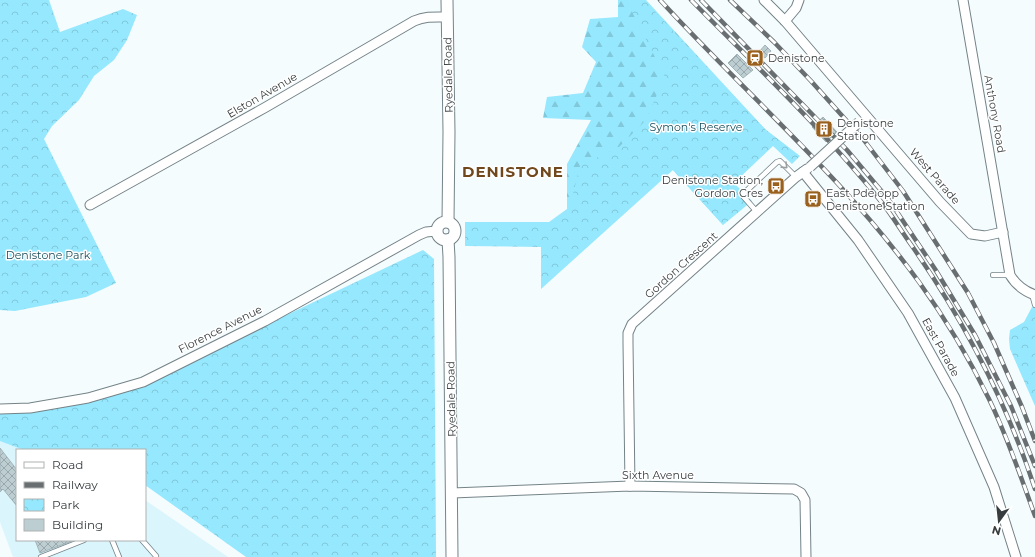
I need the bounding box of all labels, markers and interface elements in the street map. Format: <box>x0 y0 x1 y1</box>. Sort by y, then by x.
street label: Ryedale Road <box>440 37 456 113</box>
station icon: Denistone <box>745 48 765 68</box>
place label: Denistone <box>768 51 825 65</box>
street label: Elston Avenue <box>224 69 300 121</box>
street label: Anthony Road <box>981 74 1009 154</box>
place label: Denistone Station <box>837 116 894 143</box>
building icon: Denistone Station <box>814 119 834 139</box>
park label: Symon's Reserve <box>650 120 743 134</box>
street label: West Parade <box>907 145 963 207</box>
district label: DENISTONE <box>462 162 564 181</box>
one-way arrow <box>780 162 788 169</box>
place label: Denistone Station, Gordon Cres <box>662 173 764 200</box>
bus stop icon: Denistone Station, Gordon Cres <box>766 176 786 196</box>
place label: East Pde opp Denistone Station <box>826 186 925 213</box>
bus stop icon: East Pde opp Denistone Station <box>803 189 823 209</box>
street label: Gordon Crescent <box>642 228 721 301</box>
park label: Denistone Park <box>6 248 91 262</box>
street label: Florence Avenue <box>176 302 265 356</box>
street label: East Parade <box>919 315 963 379</box>
street label: Ryedale Road <box>443 361 459 437</box>
legend <box>16 449 146 541</box>
text: Road <box>52 457 83 472</box>
street label: Sixth Avenue <box>622 468 694 482</box>
text: Railway <box>52 477 98 492</box>
text: Park <box>52 497 80 512</box>
north arrow <box>979 501 1019 541</box>
text: Building <box>52 517 103 532</box>
text: N <box>990 523 1003 539</box>

